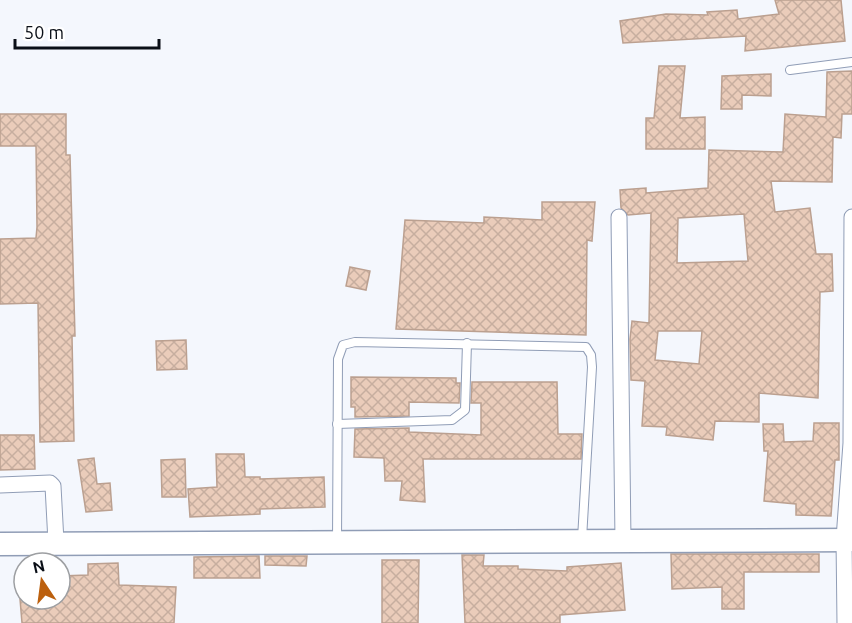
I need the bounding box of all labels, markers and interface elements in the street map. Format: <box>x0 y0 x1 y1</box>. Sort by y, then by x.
scale bar <box>15 12 159 50</box>
text: 50 m <box>24 22 64 42</box>
north arrow <box>12 551 72 611</box>
text: N <box>31 556 46 576</box>

